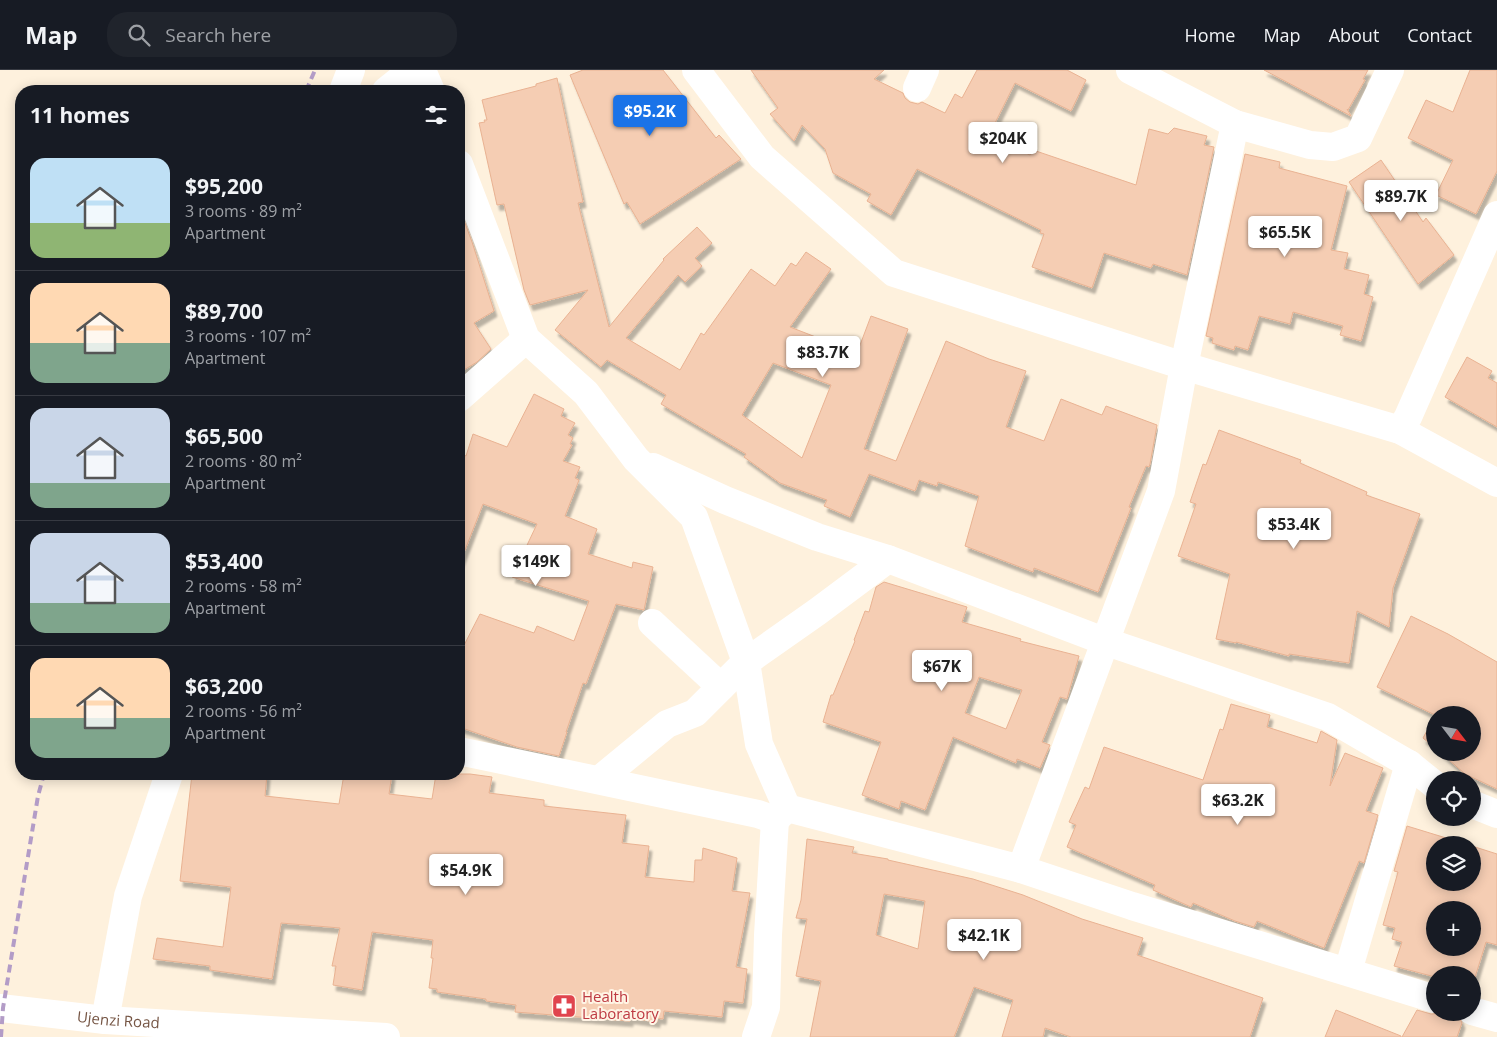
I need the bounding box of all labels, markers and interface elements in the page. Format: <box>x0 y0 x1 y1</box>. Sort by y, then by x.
search box <box>107 12 457 57</box>
text: Map <box>25 18 77 51</box>
icon: search <box>125 21 153 49</box>
text: Search here <box>165 22 271 48</box>
text: Home <box>1185 23 1235 47</box>
text: Map <box>1263 23 1301 47</box>
text: About <box>1329 23 1379 47</box>
text: Contact <box>1407 23 1472 47</box>
pin: $95.2K <box>609 94 691 137</box>
text: $95.2K <box>624 100 676 122</box>
text: 11 homes <box>30 101 130 129</box>
icon: filters <box>422 101 450 129</box>
pin: $204K <box>968 122 1038 164</box>
text: $204K <box>979 127 1027 149</box>
text: $95,200 <box>185 172 263 200</box>
icon: home <box>70 178 130 238</box>
pin: $89.7K <box>1360 180 1442 222</box>
text: $89.7K <box>1375 185 1427 207</box>
text: 3 rooms · 89 m² <box>185 200 302 222</box>
pin: $65.5K <box>1244 216 1326 258</box>
text: $65.5K <box>1259 221 1311 243</box>
text: Apartment <box>185 222 265 244</box>
text: $89,700 <box>185 297 263 325</box>
icon: home <box>70 303 130 363</box>
text: 3 rooms · 107 m² <box>185 325 311 347</box>
pin: $83.7K <box>782 336 864 378</box>
text: $83.7K <box>797 341 849 363</box>
text: Apartment <box>185 347 265 369</box>
text: $65,500 <box>185 422 263 450</box>
icon: home <box>70 428 130 488</box>
text: 2 rooms · 80 m² <box>185 450 302 472</box>
text: Apartment <box>185 472 265 494</box>
pin: $53.4K <box>1253 508 1335 550</box>
text: $53.4K <box>1268 513 1320 535</box>
pin: $149K <box>501 544 571 587</box>
text: $53,400 <box>185 547 263 575</box>
text: $149K <box>512 550 560 572</box>
icon: home <box>70 553 130 613</box>
text: 2 rooms · 58 m² <box>185 575 302 597</box>
text: Apartment <box>185 597 265 619</box>
pin: $67K <box>912 650 972 692</box>
text: $67K <box>923 655 961 677</box>
text: $63,200 <box>185 672 263 700</box>
icon: home <box>70 678 130 738</box>
text: 2 rooms · 56 m² <box>185 700 302 722</box>
north arrow <box>1426 706 1481 761</box>
map controls <box>1426 706 1481 1021</box>
text: Apartment <box>185 722 265 744</box>
button: locate <box>1426 771 1481 826</box>
pin: $63.2K <box>1197 784 1279 826</box>
text: $63.2K <box>1212 789 1264 811</box>
button: layers <box>1426 836 1481 891</box>
pin: $54.9K <box>425 854 507 896</box>
text: $54.9K <box>440 859 492 881</box>
button: + <box>1426 901 1481 956</box>
pin: $42.1K <box>943 918 1025 961</box>
text: $42.1K <box>958 924 1010 946</box>
button: − <box>1426 966 1481 1021</box>
place label: Health Laboratory <box>582 986 659 1023</box>
pharmacy icon: Health Laboratory <box>551 993 577 1019</box>
street label: Ujenzi Road <box>76 1006 160 1032</box>

